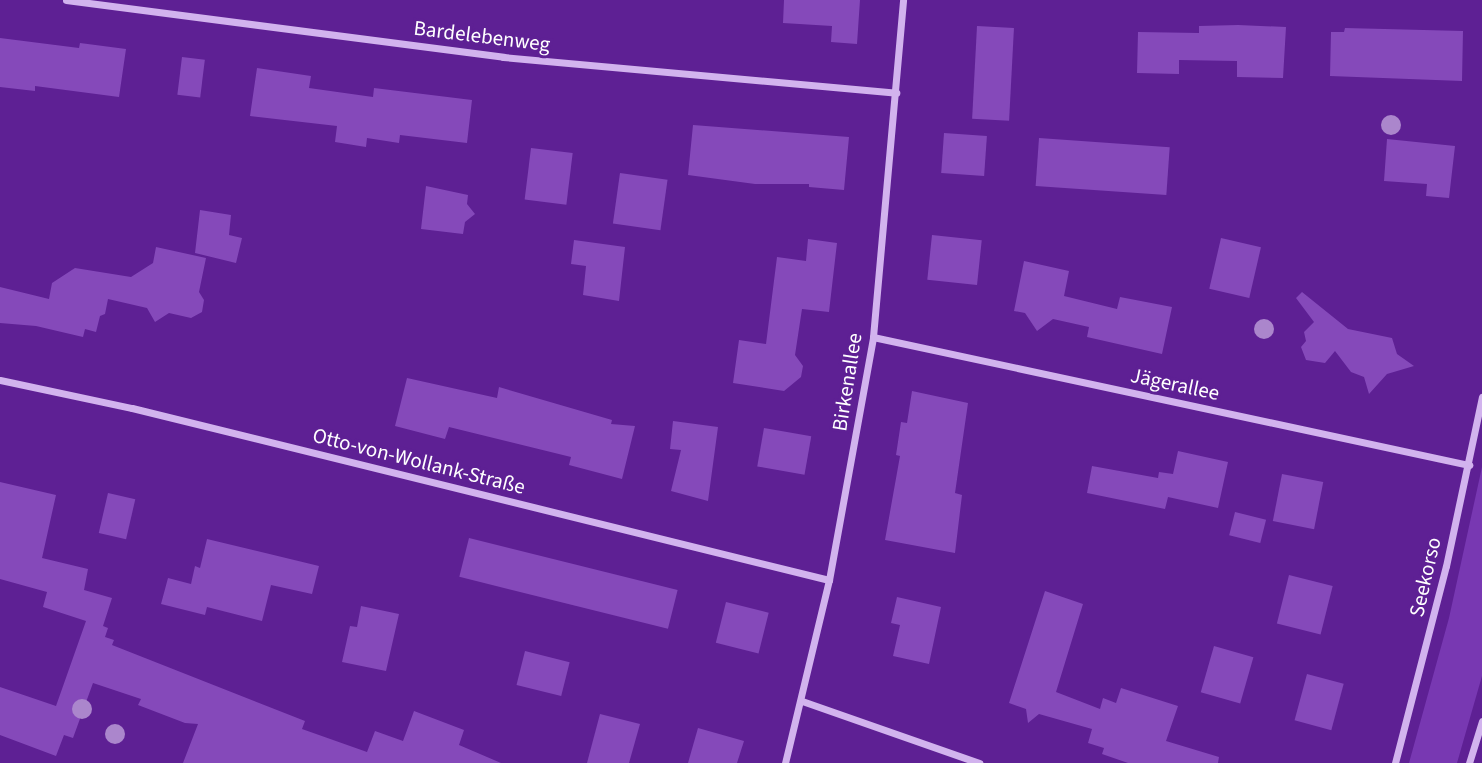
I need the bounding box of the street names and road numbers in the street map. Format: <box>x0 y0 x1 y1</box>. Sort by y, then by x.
street label: Bardelebenweg <box>412 15 552 57</box>
street label: Birkenallee <box>827 331 867 433</box>
street label: Jägerallee <box>1128 362 1222 406</box>
street label: Otto-von-Wollank-Straße <box>310 422 528 500</box>
street label: Seekorso <box>1404 535 1446 619</box>

